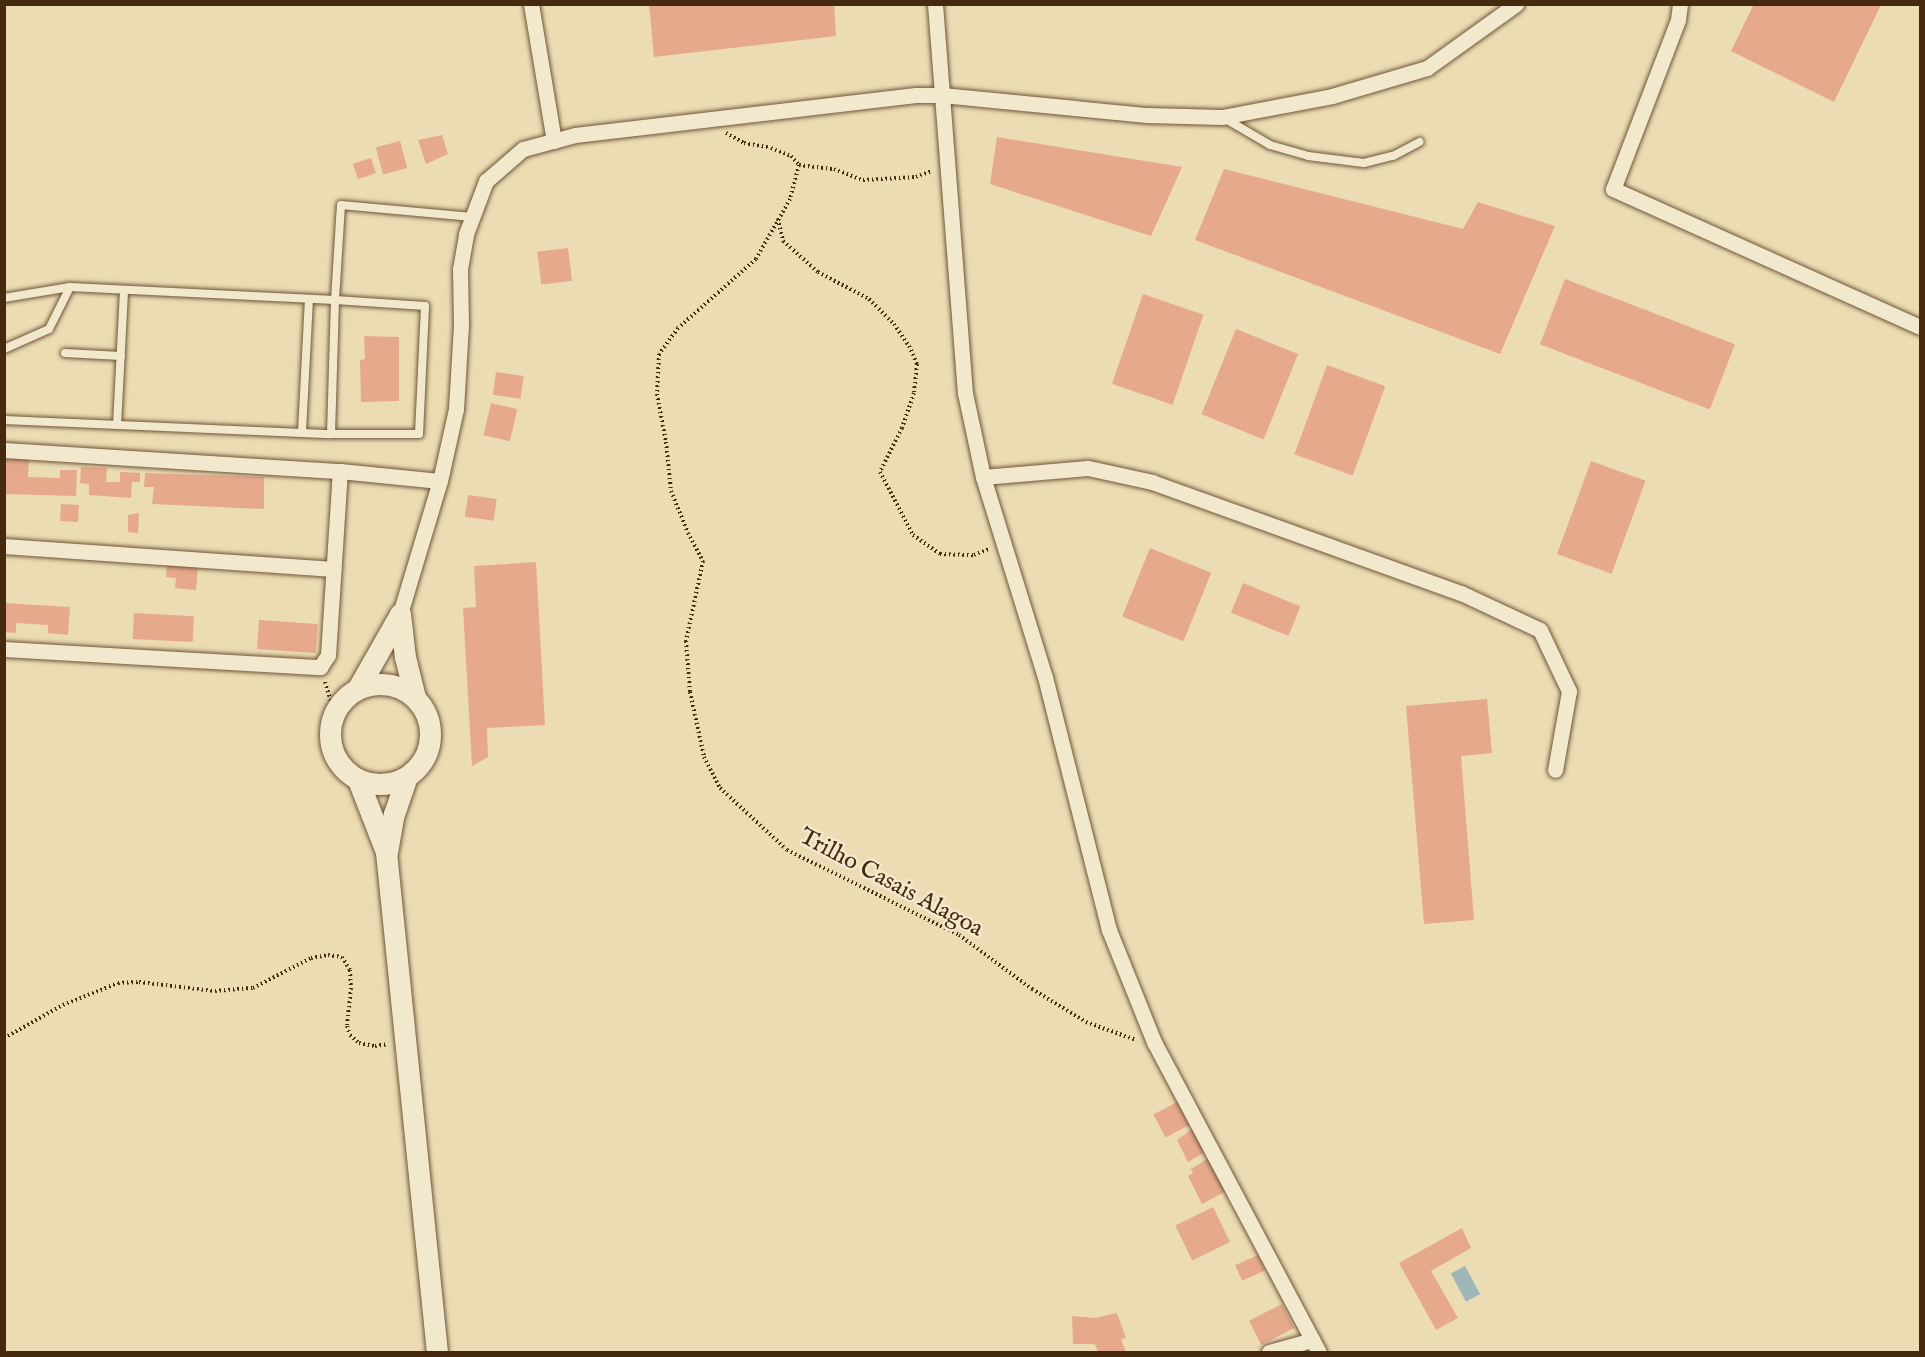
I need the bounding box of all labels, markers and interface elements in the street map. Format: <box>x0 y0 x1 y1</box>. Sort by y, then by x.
street label: Trilho Casais Alagoa <box>794 822 988 944</box>

